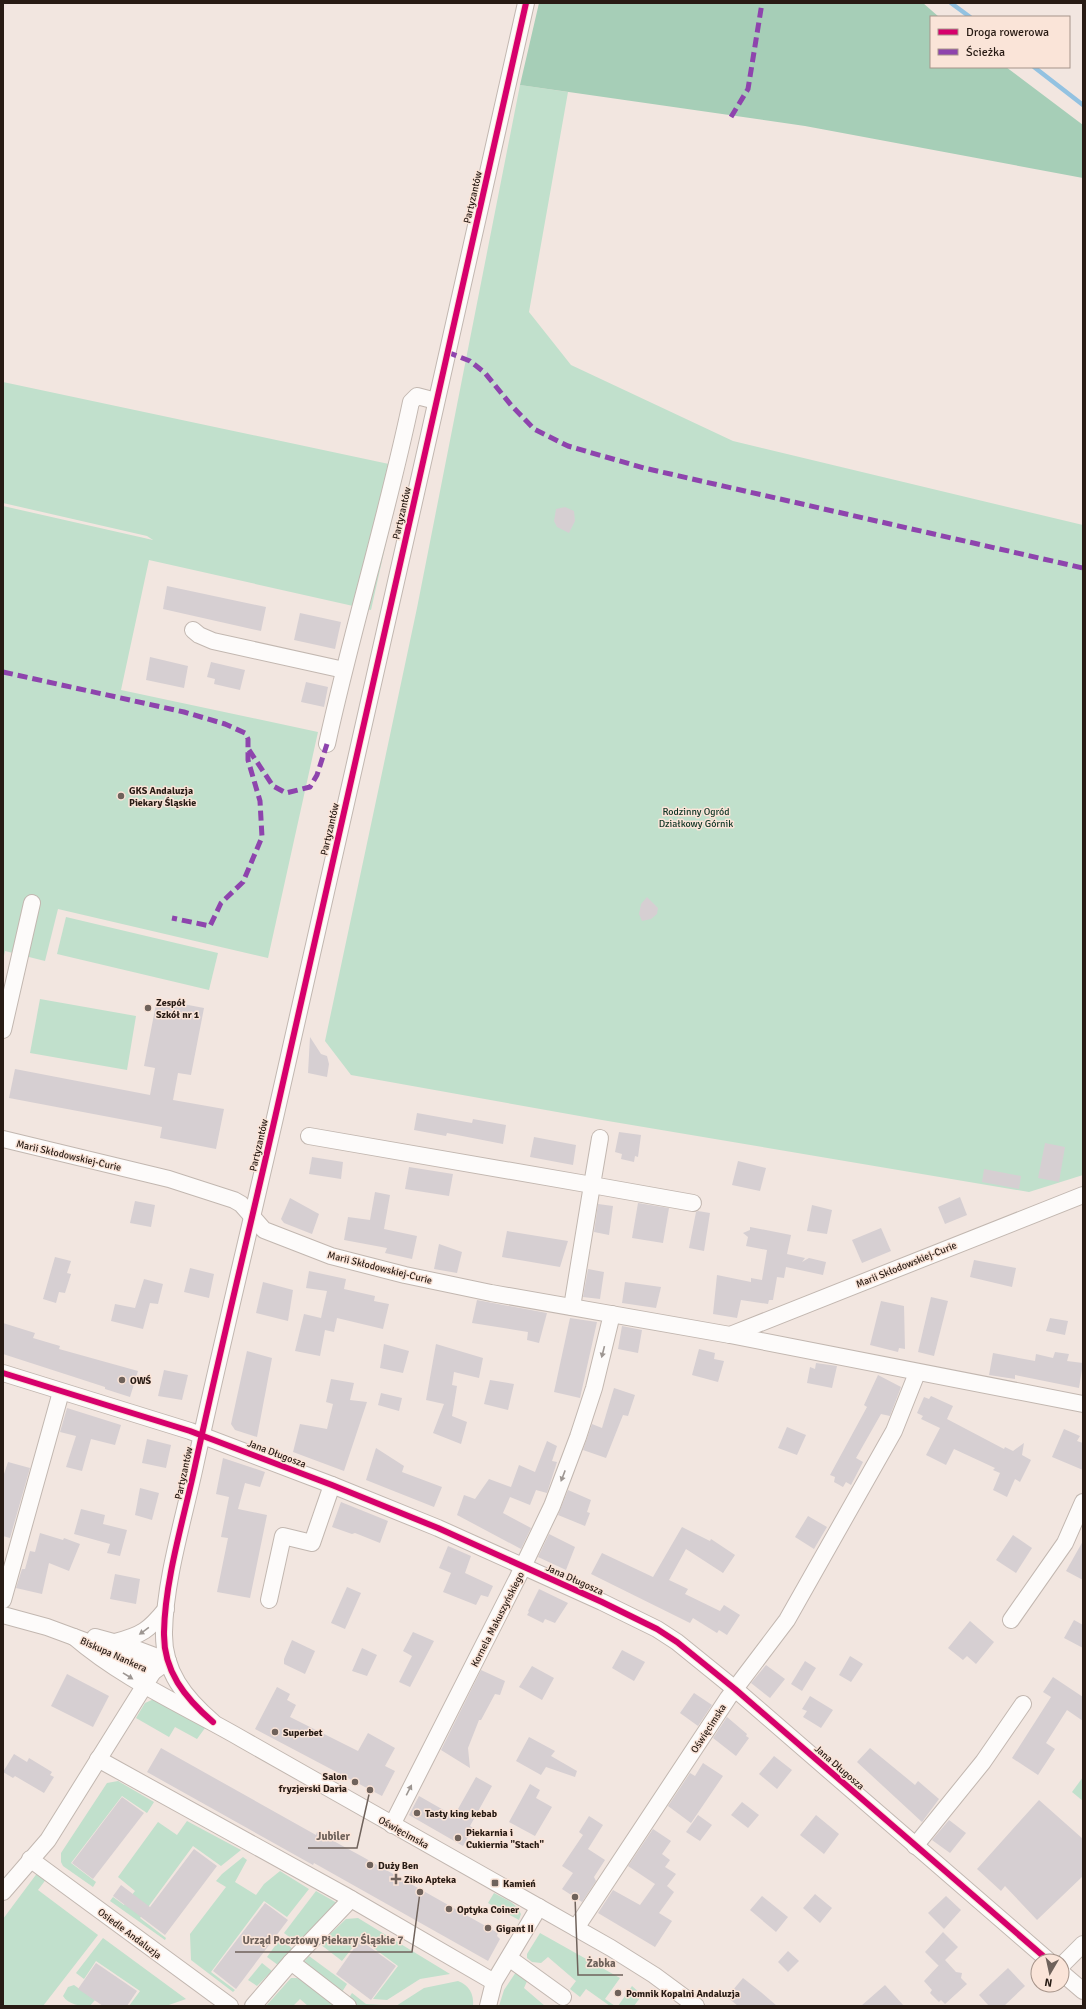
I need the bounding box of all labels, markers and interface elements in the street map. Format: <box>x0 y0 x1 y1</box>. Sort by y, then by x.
legend <box>930 16 1070 68</box>
text: Droga rowerowa <box>966 25 1049 40</box>
text: Ścieżka <box>966 45 1005 60</box>
street label: Partyzantów <box>461 169 485 225</box>
street label: Partyzantów <box>390 485 414 541</box>
place label: GKS Andaluzja Piekary Śląskie <box>129 785 196 809</box>
marker: GKS Andaluzja Piekary Śląskie <box>116 791 126 801</box>
street label: Partyzantów <box>318 801 342 857</box>
park label: Rodzinny Ogród Działkowy Górnik <box>659 806 733 830</box>
place label: Zespół Szkół nr 1 <box>156 997 200 1021</box>
marker: Zespół Szkół nr 1 <box>143 1003 153 1013</box>
street label: Partyzantów <box>247 1117 271 1173</box>
street label: Marii Skłodowskiej-Curie <box>15 1138 123 1174</box>
street label: Marii Skłodowskiej-Curie <box>854 1239 958 1291</box>
street label: Marii Skłodowskiej-Curie <box>326 1249 433 1287</box>
one-way arrow <box>599 1346 605 1358</box>
place label: OWŚ <box>130 1374 152 1387</box>
marker: OWŚ <box>117 1375 127 1385</box>
street label: Jana Długosza <box>246 1437 308 1471</box>
street label: Partyzantów <box>173 1445 196 1501</box>
one-way arrow <box>560 1470 566 1482</box>
street label: Jana Długosza <box>544 1562 605 1598</box>
street label: Kornela Makuszyńskiego <box>469 1570 527 1669</box>
one-way arrow <box>139 1627 150 1635</box>
street label: Biskupa Nankera <box>78 1635 149 1675</box>
one-way arrow <box>123 1672 134 1679</box>
street label: Oświęcimska <box>689 1702 729 1755</box>
marker: Superbet <box>270 1727 280 1737</box>
place label: Superbet <box>283 1727 323 1739</box>
street label: Jana Długosza <box>812 1743 867 1793</box>
place label: Salon fryzjerski Daria <box>278 1771 348 1795</box>
marker: Salon fryzjerski Daria <box>350 1777 360 1787</box>
one-way arrow <box>406 1785 413 1796</box>
marker: Tasty king kebab <box>412 1808 422 1818</box>
place label: Tasty king kebab <box>425 1808 498 1820</box>
street label: Oświęcimska <box>376 1814 431 1852</box>
callout: Jubiler <box>308 1825 357 1848</box>
place label: Piekarnia i Cukiernia "Stach" <box>466 1827 544 1851</box>
text: Jubiler <box>316 1830 350 1843</box>
marker: Piekarnia i Cukiernia "Stach" <box>453 1833 463 1843</box>
marker: Duży Ben <box>365 1860 375 1870</box>
place label: Duży Ben <box>378 1860 419 1872</box>
marker: Ziko Apteka <box>391 1874 401 1884</box>
place label: Ziko Apteka <box>404 1874 456 1886</box>
marker: Kamień <box>490 1878 500 1888</box>
place label: Kamień <box>503 1878 536 1890</box>
marker: Optyka Coiner <box>444 1904 454 1914</box>
place label: Optyka Coiner <box>457 1904 519 1916</box>
street label: Osiedle Andaluzja <box>95 1906 164 1962</box>
marker: Gigant II <box>483 1923 493 1933</box>
place label: Gigant II <box>496 1923 534 1935</box>
callout: Urząd Pocztowy Piekary Śląskie 7 <box>235 1929 412 1952</box>
text: Urząd Pocztowy Piekary Śląskie 7 <box>242 1933 404 1947</box>
callout: Żabka <box>578 1952 623 1975</box>
north arrow <box>1030 1953 1070 1993</box>
text: Żabka <box>586 1956 616 1970</box>
text: N <box>1044 1975 1053 1989</box>
marker: Pomnik Kopalni Andaluzja <box>613 1988 623 1998</box>
place label: Pomnik Kopalni Andaluzja <box>626 1988 740 2000</box>

